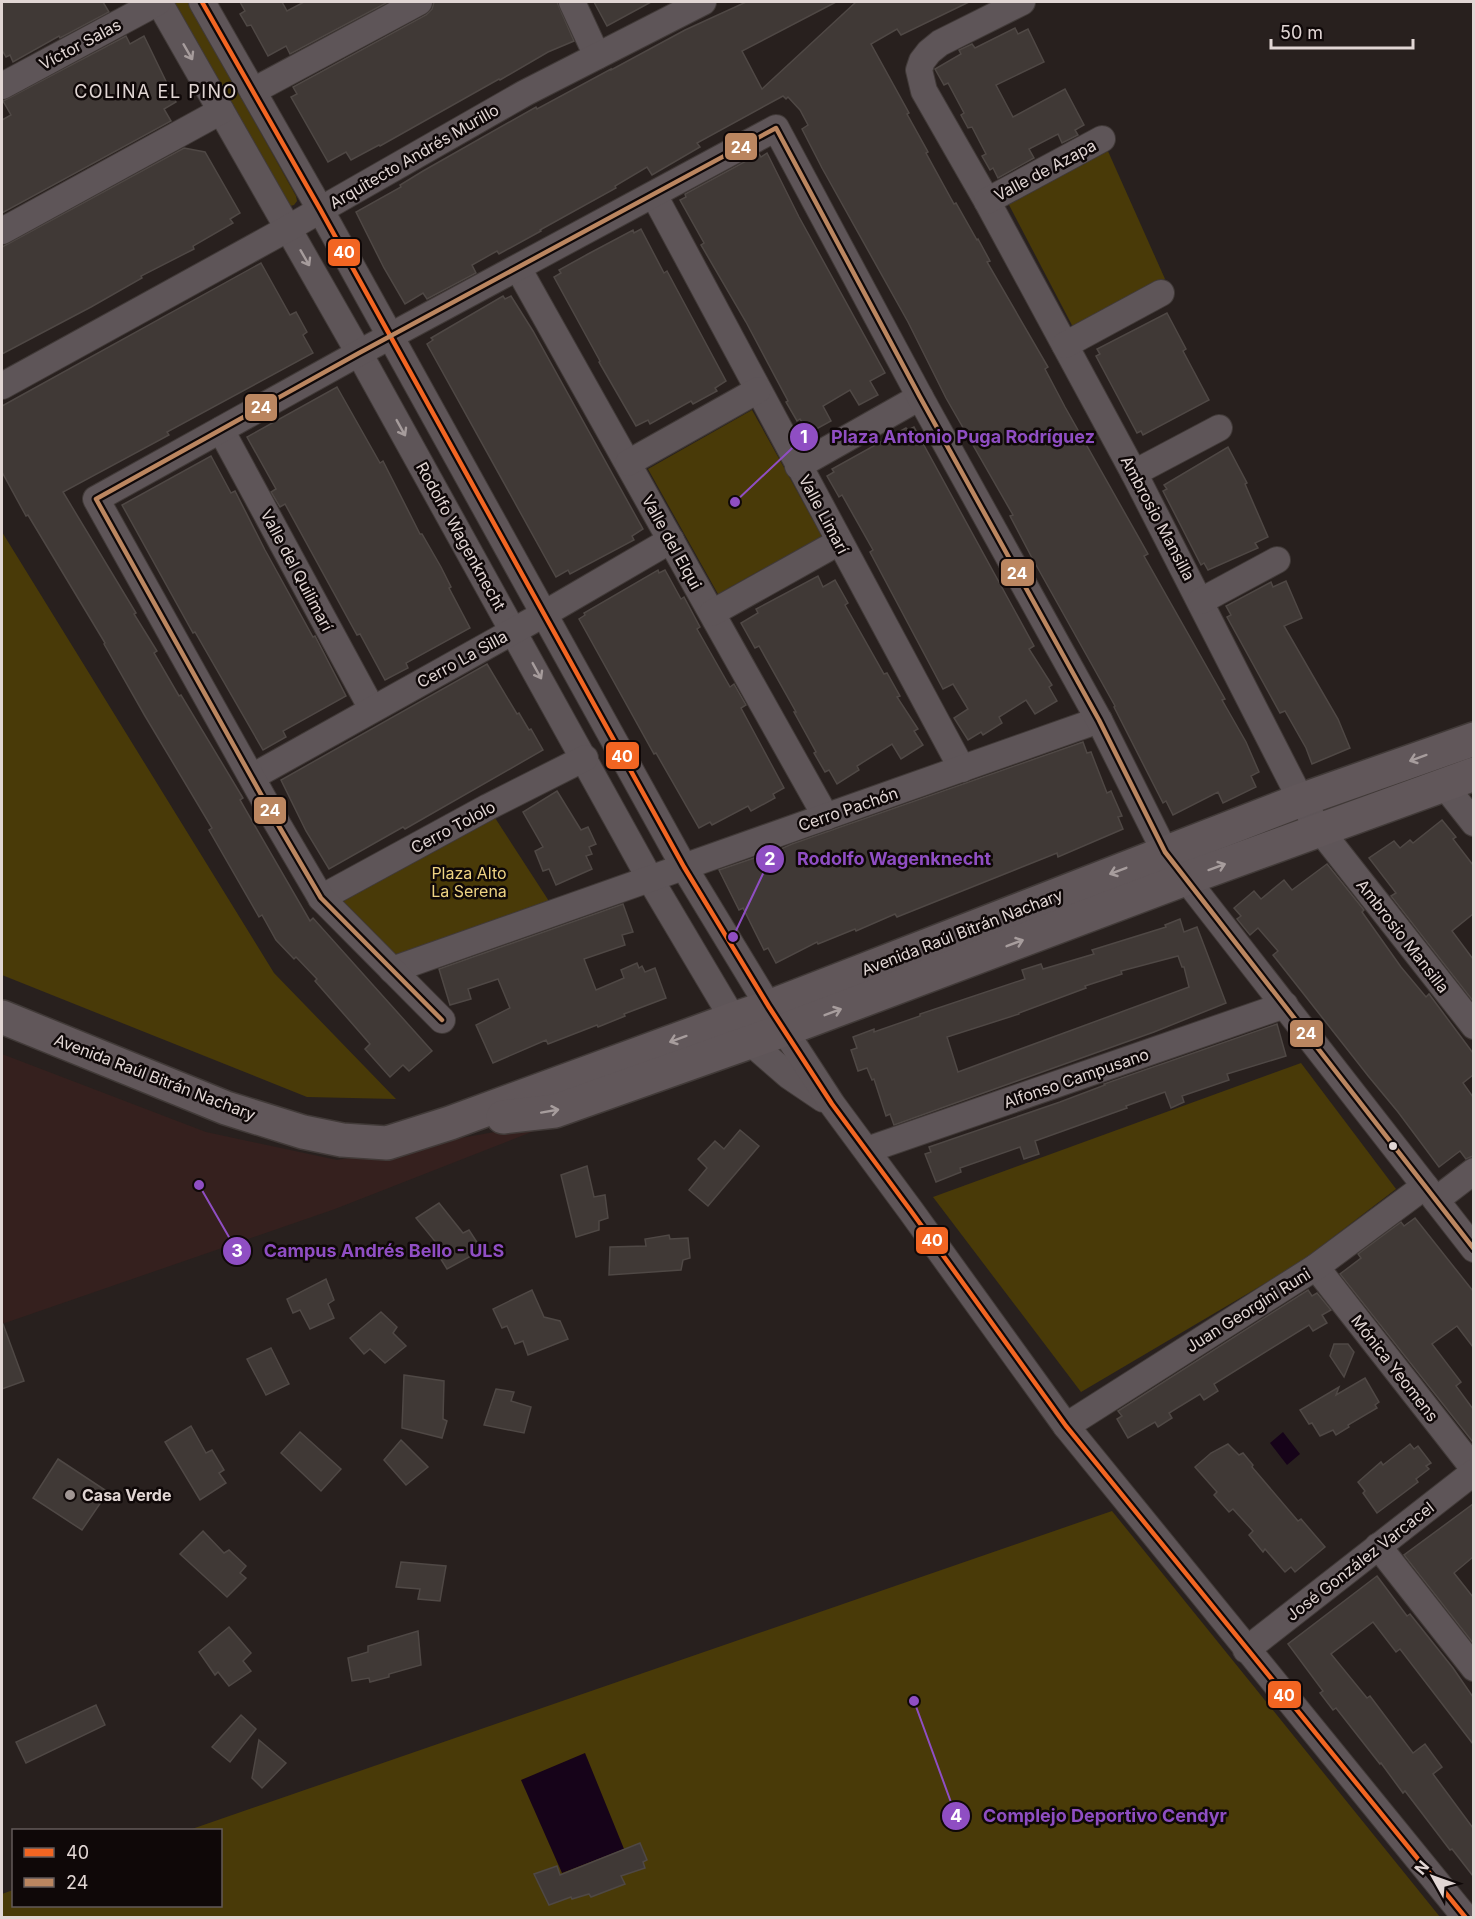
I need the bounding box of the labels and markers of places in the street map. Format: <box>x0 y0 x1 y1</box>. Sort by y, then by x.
callout: Plaza Antonio Puga Rodríguez <box>789 419 1107 455</box>
callout: Rodolfo Wagenknecht <box>755 841 1003 877</box>
unlabelled marker <box>1387 1140 1399 1152</box>
callout: Campus Andrés Bello - ULS <box>222 1233 516 1269</box>
place label: Casa Verde <box>82 1485 171 1505</box>
marker: Casa Verde <box>63 1488 77 1502</box>
callout: Complejo Deportivo Cendyr <box>941 1798 1238 1834</box>

